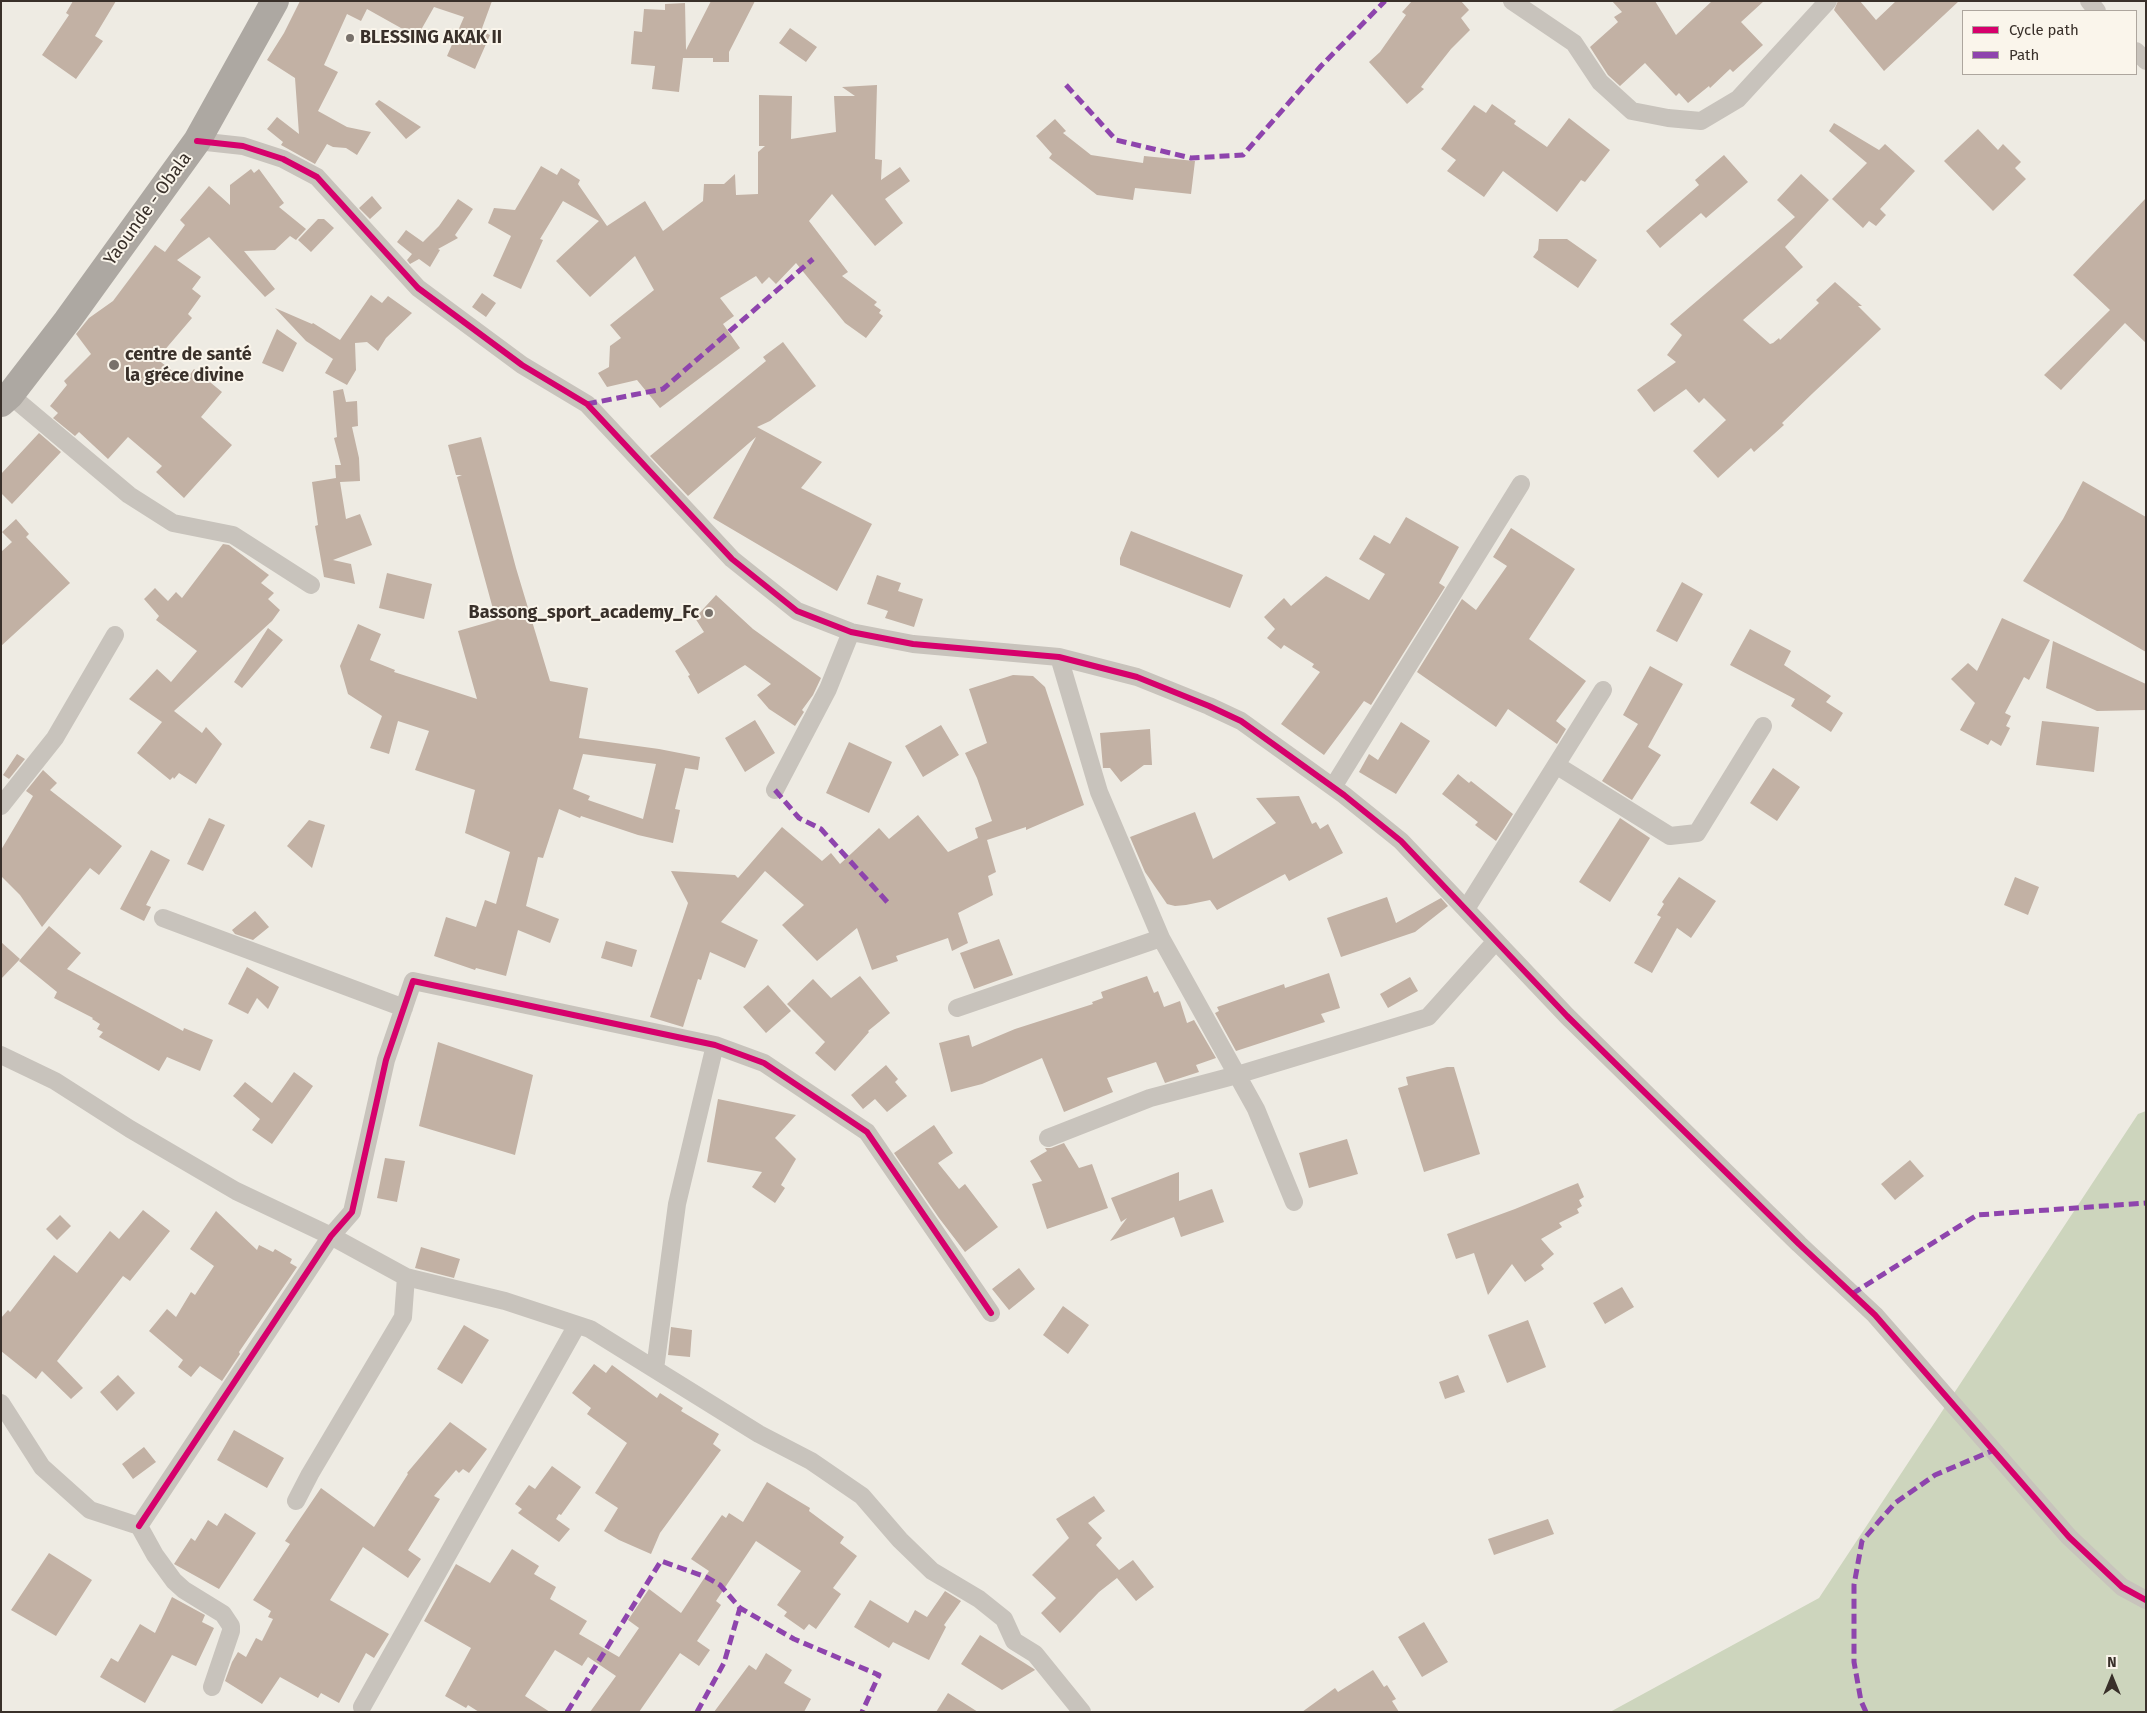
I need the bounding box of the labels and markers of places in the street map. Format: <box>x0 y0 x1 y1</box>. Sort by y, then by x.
place label: BLESSING AKAK II <box>360 27 502 49</box>
marker: BLESSING AKAK II <box>344 32 356 44</box>
place label: centre de santé la gréce divine <box>125 344 252 386</box>
marker: centre de santé la gréce divine <box>107 358 121 372</box>
place label: Bassong_sport_academy_Fc <box>469 602 699 624</box>
marker: Bassong_sport_academy_Fc <box>703 607 715 619</box>

